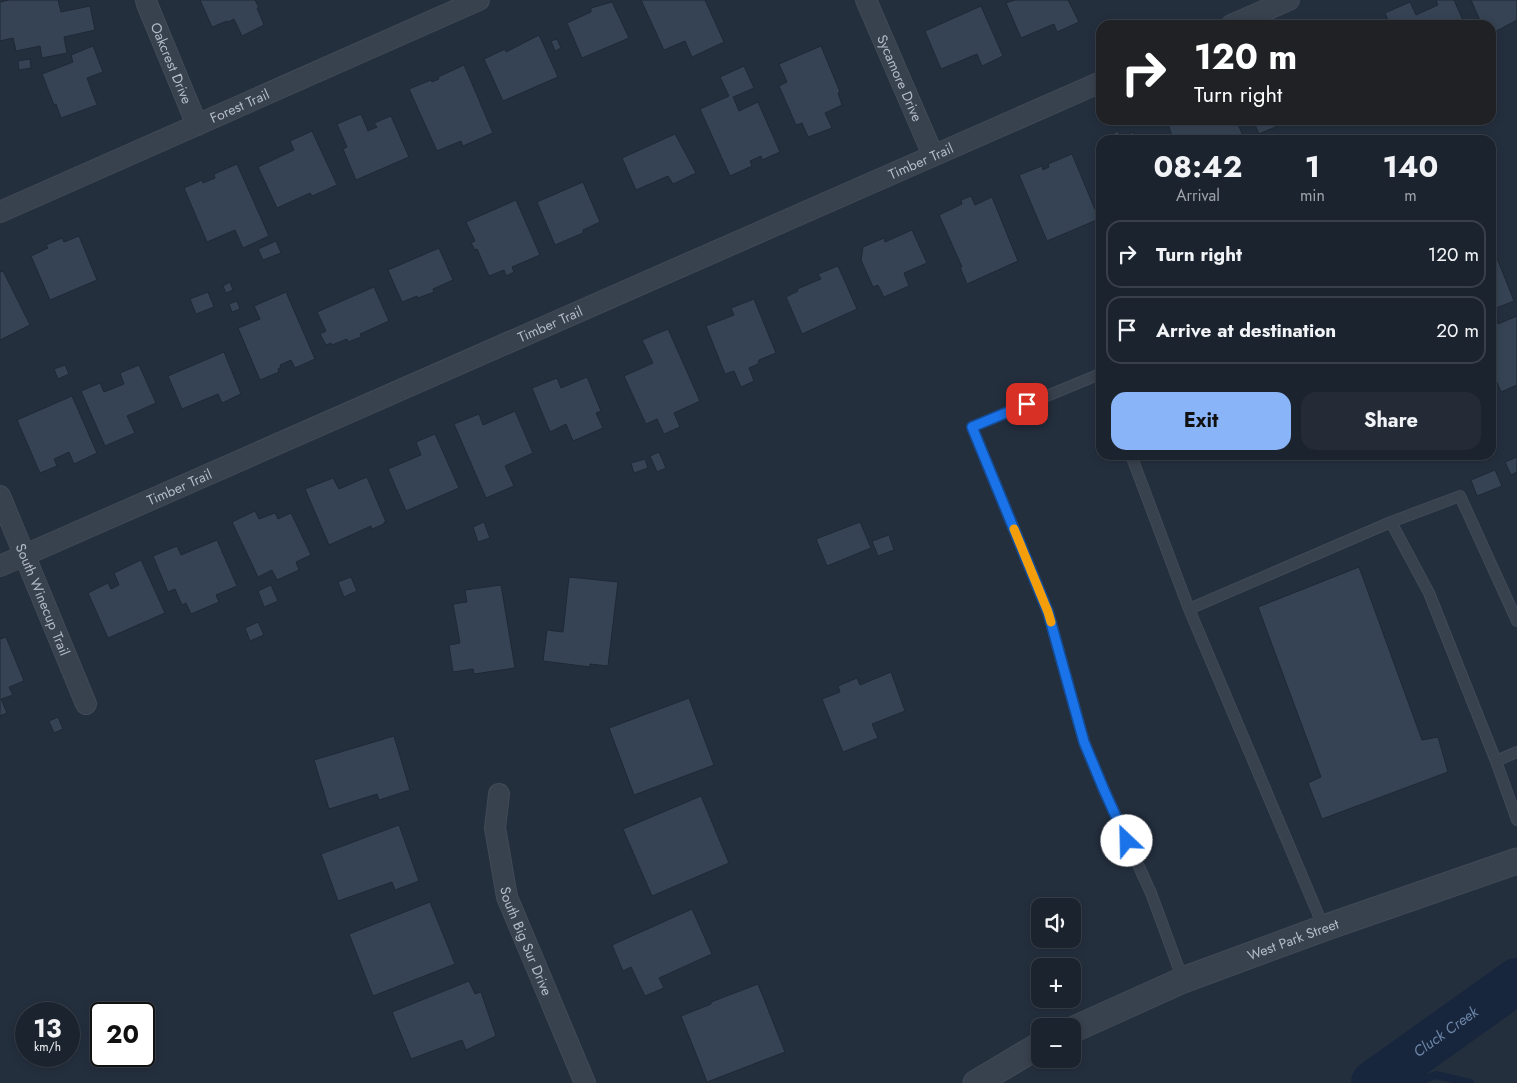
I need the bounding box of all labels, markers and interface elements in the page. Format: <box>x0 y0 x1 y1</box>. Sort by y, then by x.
street label: Oakcrest Drive <box>146 19 197 107</box>
street label: Sycamore Drive <box>872 31 927 125</box>
text: 120 m <box>1194 32 1297 82</box>
icon: right <box>1111 40 1176 105</box>
text: Turn right <box>1194 78 1282 110</box>
street label: Forest Trail <box>207 84 272 128</box>
street label: Timber Trail <box>885 138 957 184</box>
text: 08:42 <box>1153 145 1242 188</box>
text: 1 <box>1305 145 1320 188</box>
text: 140 <box>1382 145 1438 188</box>
text: Arrival <box>1176 184 1220 207</box>
text: min <box>1300 184 1325 207</box>
text: m <box>1404 184 1417 207</box>
icon: right <box>1113 240 1141 268</box>
text: Turn right <box>1156 241 1242 268</box>
text: 120 m <box>1428 241 1479 268</box>
street label: Timber Trail <box>515 301 586 347</box>
icon: arrive <box>1113 316 1141 344</box>
text: Arrive at destination <box>1156 317 1336 344</box>
text: 20 m <box>1436 317 1479 344</box>
pin <box>1006 383 1048 425</box>
icon: arrive <box>1013 390 1041 418</box>
button: Exit <box>1111 392 1291 450</box>
button: Share <box>1301 392 1481 450</box>
street label: Timber Trail <box>144 464 215 510</box>
street label: South Winecup Trail <box>11 540 75 659</box>
position arrow <box>1100 814 1152 866</box>
street label: South Big Sur Drive <box>495 885 557 999</box>
map controls <box>1031 898 1081 1068</box>
button: sound <box>1031 898 1081 948</box>
street label: West Park Street <box>1245 913 1342 965</box>
button: + <box>1031 958 1081 1008</box>
water label: Cluck Creek <box>1409 1001 1483 1063</box>
speed limit sign: 20 <box>90 1002 155 1067</box>
text: 13 <box>33 1010 62 1046</box>
button: − <box>1031 1018 1081 1068</box>
text: km/h <box>34 1038 61 1056</box>

